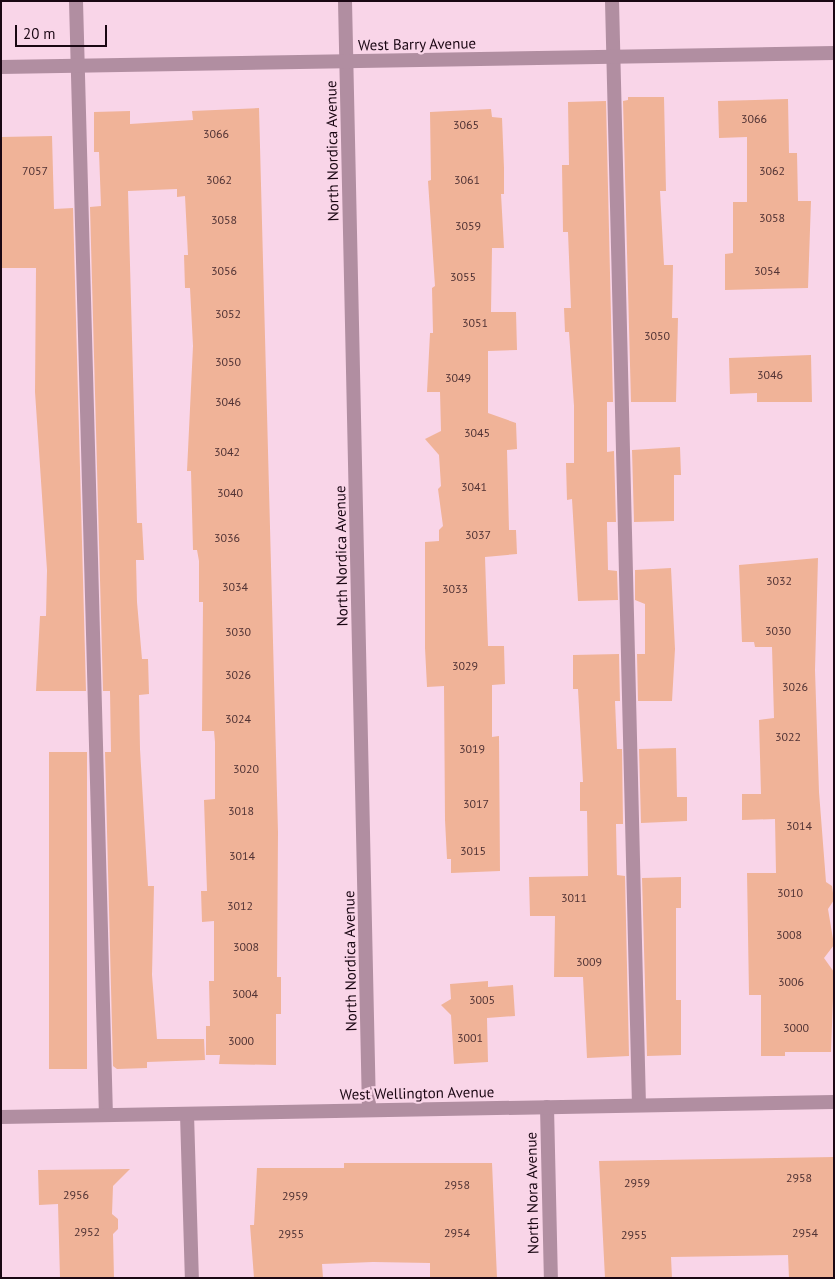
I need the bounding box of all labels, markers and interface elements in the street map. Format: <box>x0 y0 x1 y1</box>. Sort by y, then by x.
scale bar <box>18 15 110 47</box>
text: 20 m <box>23 24 56 43</box>
street label: West Barry Avenue <box>357 34 477 54</box>
street label: North Nordica Avenue <box>322 80 342 222</box>
house number: 3066 <box>741 112 767 126</box>
house number: 3065 <box>453 118 479 132</box>
house number: 3066 <box>203 127 229 141</box>
house number: 7057 <box>22 164 48 178</box>
house number: 3062 <box>759 164 785 178</box>
house number: 3062 <box>206 173 232 187</box>
house number: 3061 <box>454 173 480 187</box>
house number: 3058 <box>759 211 785 225</box>
house number: 3058 <box>211 213 237 227</box>
house number: 3059 <box>455 219 481 233</box>
house number: 3056 <box>211 264 237 278</box>
house number: 3054 <box>754 264 780 278</box>
house number: 3055 <box>450 270 476 284</box>
house number: 3052 <box>215 307 241 321</box>
house number: 3051 <box>462 316 488 330</box>
house number: 3050 <box>644 329 670 343</box>
house number: 3050 <box>215 355 241 369</box>
house number: 3046 <box>757 368 783 382</box>
house number: 3049 <box>445 371 471 385</box>
house number: 3046 <box>215 395 241 409</box>
house number: 3045 <box>464 426 490 440</box>
house number: 3042 <box>214 445 240 459</box>
house number: 3041 <box>461 480 487 494</box>
street label: North Nordica Avenue <box>331 485 351 627</box>
house number: 3040 <box>217 486 243 500</box>
house number: 3037 <box>465 528 491 542</box>
house number: 3036 <box>214 531 240 545</box>
house number: 3032 <box>766 574 792 588</box>
house number: 3034 <box>222 580 248 594</box>
house number: 3033 <box>442 582 468 596</box>
house number: 3030 <box>765 624 791 638</box>
house number: 3030 <box>225 625 251 639</box>
house number: 3029 <box>452 659 478 673</box>
house number: 3026 <box>225 668 251 682</box>
house number: 3026 <box>782 680 808 694</box>
house number: 3024 <box>225 712 251 726</box>
house number: 3022 <box>775 730 801 744</box>
house number: 3019 <box>459 742 485 756</box>
house number: 3020 <box>233 762 259 776</box>
house number: 3017 <box>463 797 489 811</box>
house number: 3018 <box>228 804 254 818</box>
house number: 3014 <box>786 819 812 833</box>
house number: 3015 <box>460 844 486 858</box>
house number: 3014 <box>229 849 255 863</box>
house number: 3010 <box>777 886 803 900</box>
street label: North Nordica Avenue <box>340 890 360 1032</box>
house number: 3011 <box>561 891 587 905</box>
house number: 3012 <box>227 899 253 913</box>
house number: 3008 <box>776 928 802 942</box>
house number: 3008 <box>233 940 259 954</box>
house number: 3009 <box>576 955 602 969</box>
house number: 3006 <box>778 975 804 989</box>
house number: 3004 <box>232 987 258 1001</box>
house number: 3005 <box>469 993 495 1007</box>
house number: 3000 <box>783 1021 809 1035</box>
house number: 3001 <box>457 1031 483 1045</box>
house number: 3000 <box>228 1034 254 1048</box>
street label: West Wellington Avenue <box>339 1083 495 1103</box>
street label: North Nora Avenue <box>522 1132 542 1254</box>
house number: 2958 <box>786 1171 812 1185</box>
house number: 2959 <box>624 1176 650 1190</box>
house number: 2958 <box>444 1178 470 1192</box>
house number: 2956 <box>63 1188 89 1202</box>
house number: 2959 <box>282 1189 308 1203</box>
house number: 2952 <box>74 1225 100 1239</box>
house number: 2954 <box>444 1226 470 1240</box>
house number: 2954 <box>792 1226 818 1240</box>
house number: 2955 <box>278 1227 304 1241</box>
house number: 2955 <box>621 1228 647 1242</box>

